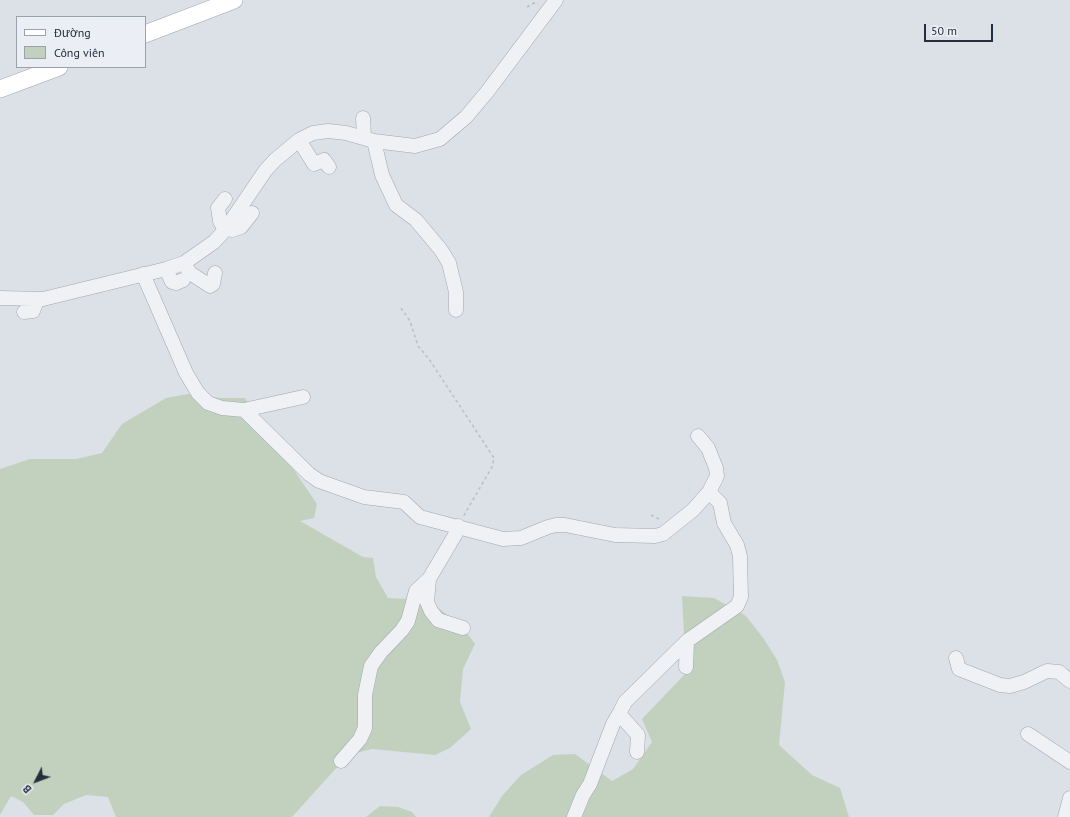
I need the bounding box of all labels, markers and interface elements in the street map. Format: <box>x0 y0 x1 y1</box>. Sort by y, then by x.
legend <box>16 16 146 68</box>
scale bar <box>926 16 995 42</box>
text: 50 m <box>931 23 957 38</box>
text: Đường <box>54 25 91 40</box>
text: Công viên <box>54 45 105 60</box>
north arrow <box>16 761 56 801</box>
text: B <box>20 782 34 796</box>

